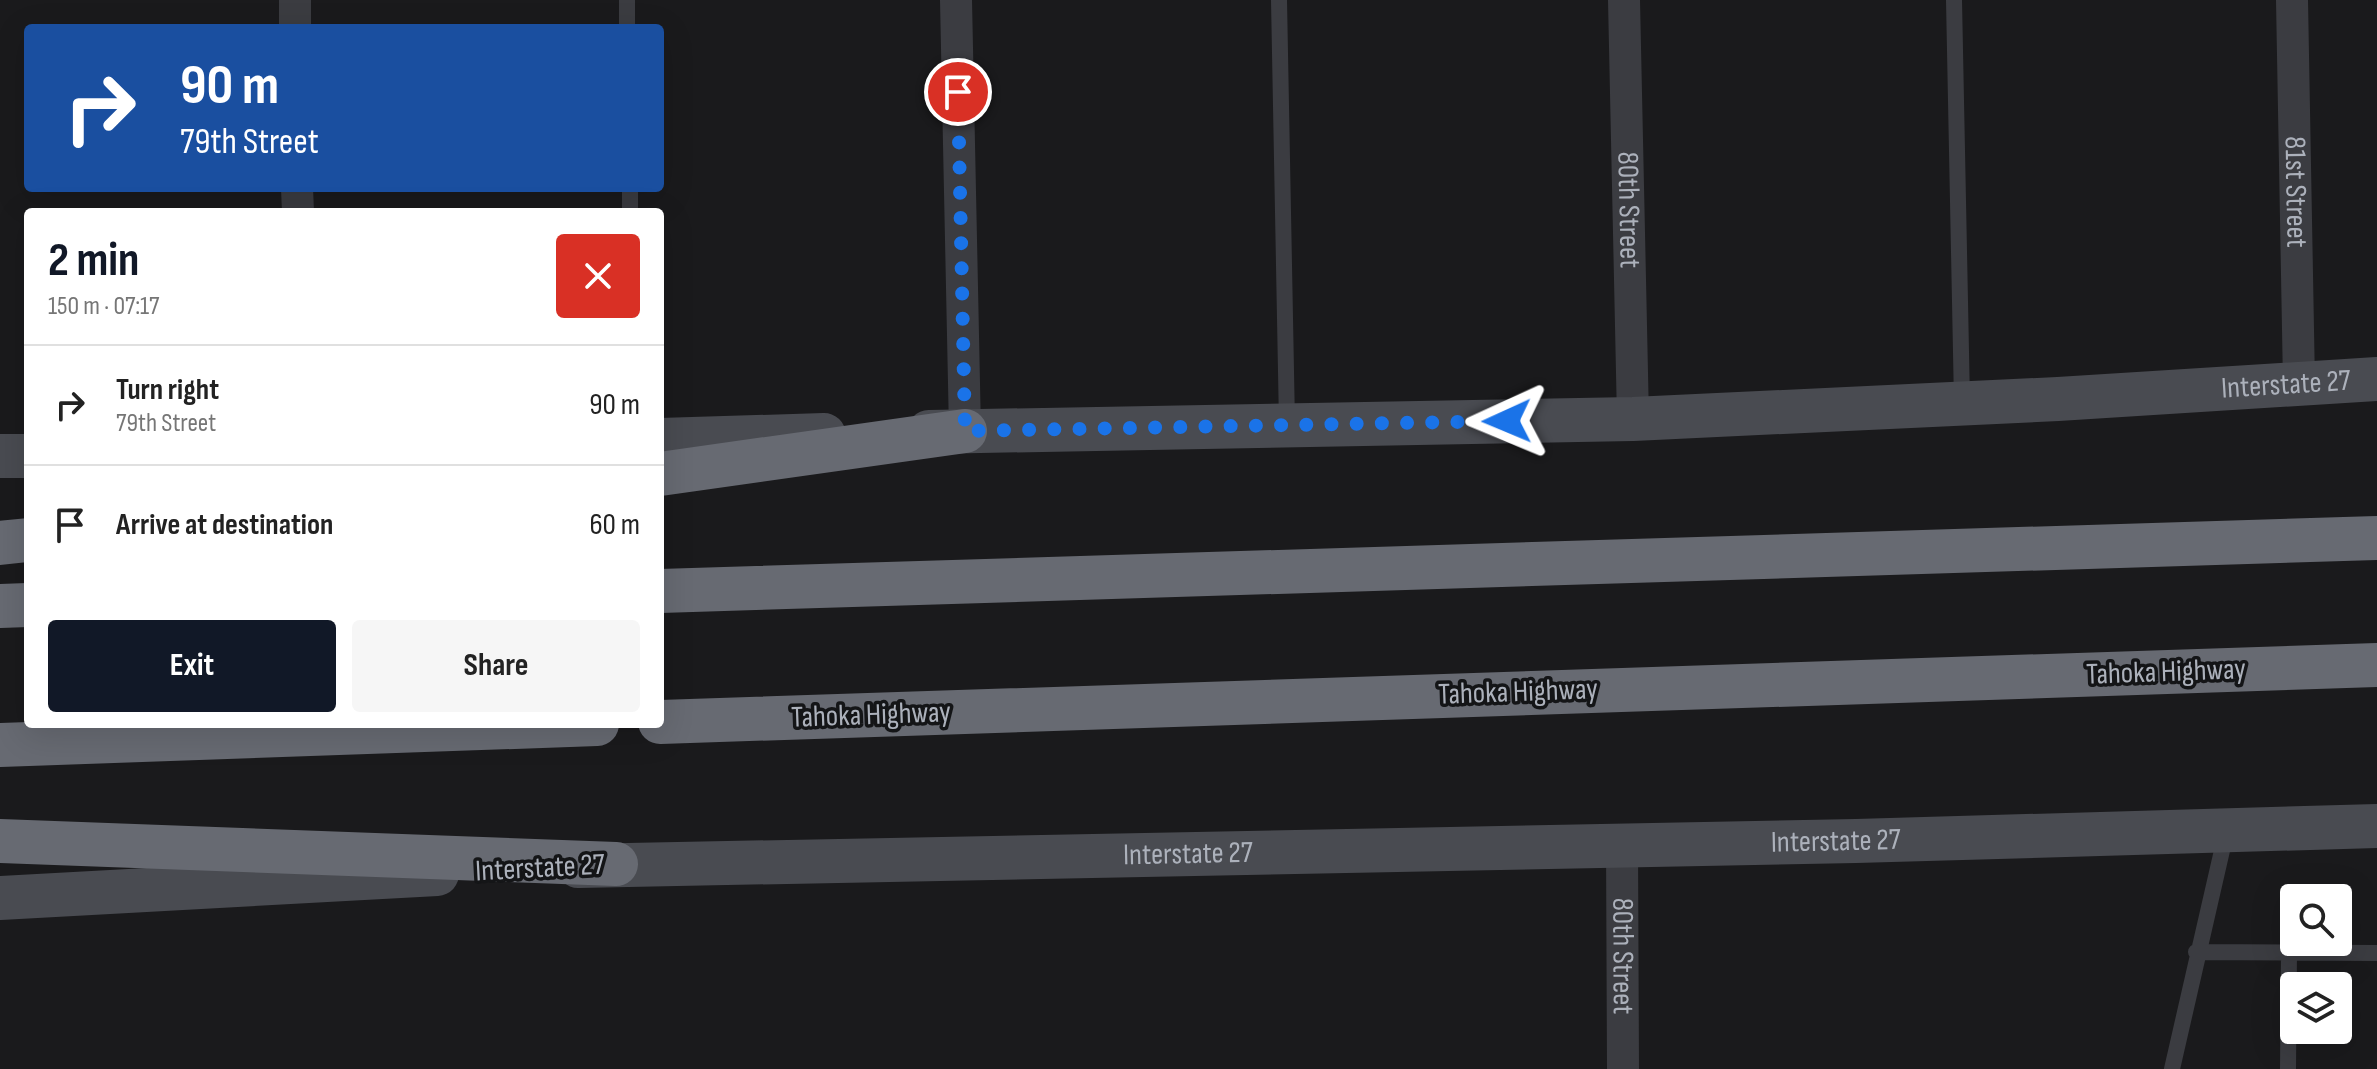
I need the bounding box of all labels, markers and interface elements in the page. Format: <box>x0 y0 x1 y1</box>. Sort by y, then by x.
text: 90 m <box>180 53 279 120</box>
icon: right <box>48 56 152 160</box>
pin <box>924 58 992 126</box>
icon: arrive <box>936 70 980 114</box>
text: 79th Street <box>180 121 319 164</box>
street label: 81st Street <box>2276 136 2315 248</box>
street label: 80th Street <box>1609 151 1648 269</box>
text: 2 min <box>48 232 139 289</box>
button: close <box>556 234 640 318</box>
text: 150 m · 07:17 <box>48 291 160 322</box>
street label: Interstate 27 <box>2220 363 2352 407</box>
text: Turn right <box>116 372 219 408</box>
position arrow <box>1465 379 1549 463</box>
icon: right <box>48 383 92 427</box>
text: 90 m <box>589 387 640 423</box>
text: 79th Street <box>116 408 216 439</box>
icon: arrive <box>48 503 92 547</box>
text: Arrive at destination <box>116 507 333 543</box>
text: 60 m <box>589 507 640 543</box>
button: Exit <box>48 620 336 712</box>
button: Share <box>352 620 640 712</box>
street label: Tahoka Highway <box>2086 651 2247 693</box>
street label: Tahoka Highway <box>1438 671 1599 713</box>
street label: Tahoka Highway <box>791 694 952 736</box>
street label: Interstate 27 <box>1771 822 1901 861</box>
street label: Interstate 27 <box>1123 835 1253 873</box>
street label: Interstate 27 <box>474 847 606 889</box>
map controls <box>2280 884 2352 1044</box>
button: search <box>2280 884 2352 956</box>
street label: 80th Street <box>1604 898 1641 1014</box>
button: layers <box>2280 972 2352 1044</box>

